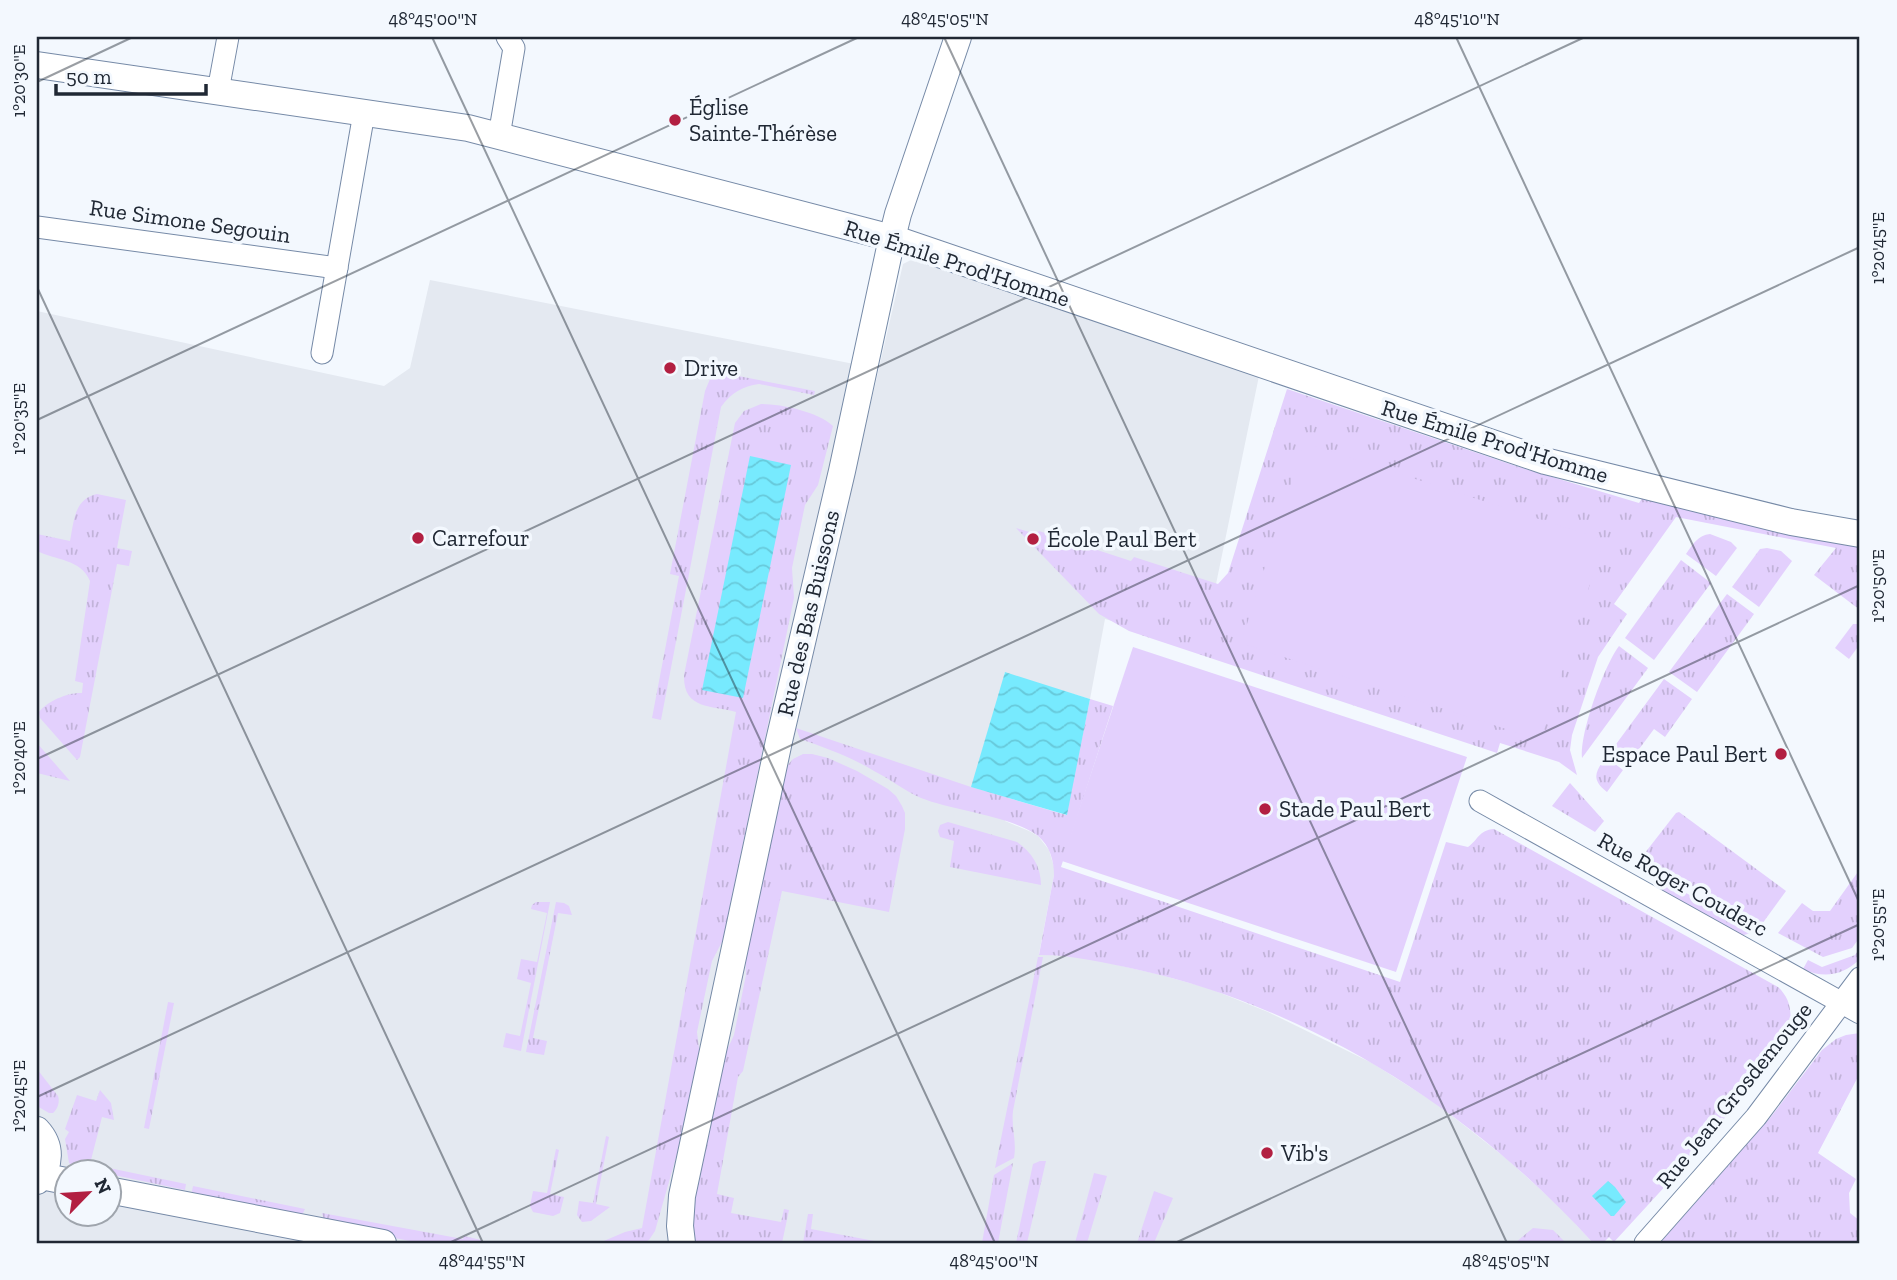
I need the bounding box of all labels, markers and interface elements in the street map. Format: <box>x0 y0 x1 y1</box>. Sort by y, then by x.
text: 48°45'00"N <box>389 8 477 30</box>
text: 48°45'05"N <box>901 8 989 30</box>
text: 48°45'10"N <box>1414 8 1500 30</box>
text: 1°20'30"E <box>8 44 30 118</box>
scale bar <box>56 52 206 96</box>
text: 50 m <box>66 64 112 89</box>
place label: Église Sainte-Thérèse <box>689 93 837 147</box>
marker: Église Sainte-Thérèse <box>667 112 683 128</box>
street label: Rue Simone Segouin <box>88 193 292 249</box>
text: 1°20'45"E <box>1867 212 1889 284</box>
street label: Rue Émile Prod'Homme <box>841 213 1073 313</box>
place label: Drive <box>684 354 738 382</box>
marker: Drive <box>662 360 678 376</box>
text: 1°20'35"E <box>8 383 30 455</box>
street label: Rue Émile Prod'Homme <box>1378 393 1612 489</box>
street label: Rue des Bas Buissons <box>771 507 845 719</box>
place label: Carrefour <box>432 524 530 552</box>
place label: École Paul Bert <box>1047 525 1197 553</box>
marker: Carrefour <box>410 530 426 546</box>
marker: École Paul Bert <box>1025 531 1041 547</box>
text: 1°20'50"E <box>1867 549 1889 623</box>
text: 1°20'40"E <box>8 721 30 795</box>
place label: Espace Paul Bert <box>1602 740 1767 768</box>
marker: Espace Paul Bert <box>1773 746 1789 762</box>
place label: Stade Paul Bert <box>1279 795 1431 823</box>
marker: Stade Paul Bert <box>1257 801 1273 817</box>
street label: Rue Roger Couderc <box>1593 826 1773 942</box>
text: 1°20'55"E <box>1867 889 1889 961</box>
street label: Rue Jean Grosdemouge <box>1650 996 1818 1194</box>
text: 1°20'45"E <box>8 1060 30 1132</box>
place label: Vib's <box>1280 1139 1328 1167</box>
marker: Vib's <box>1259 1145 1275 1161</box>
north arrow <box>52 1158 122 1228</box>
text: N <box>89 1175 116 1197</box>
text: 48°44'55"N <box>439 1250 525 1272</box>
text: 48°45'00"N <box>950 1250 1038 1272</box>
text: 48°45'05"N <box>1462 1250 1550 1272</box>

